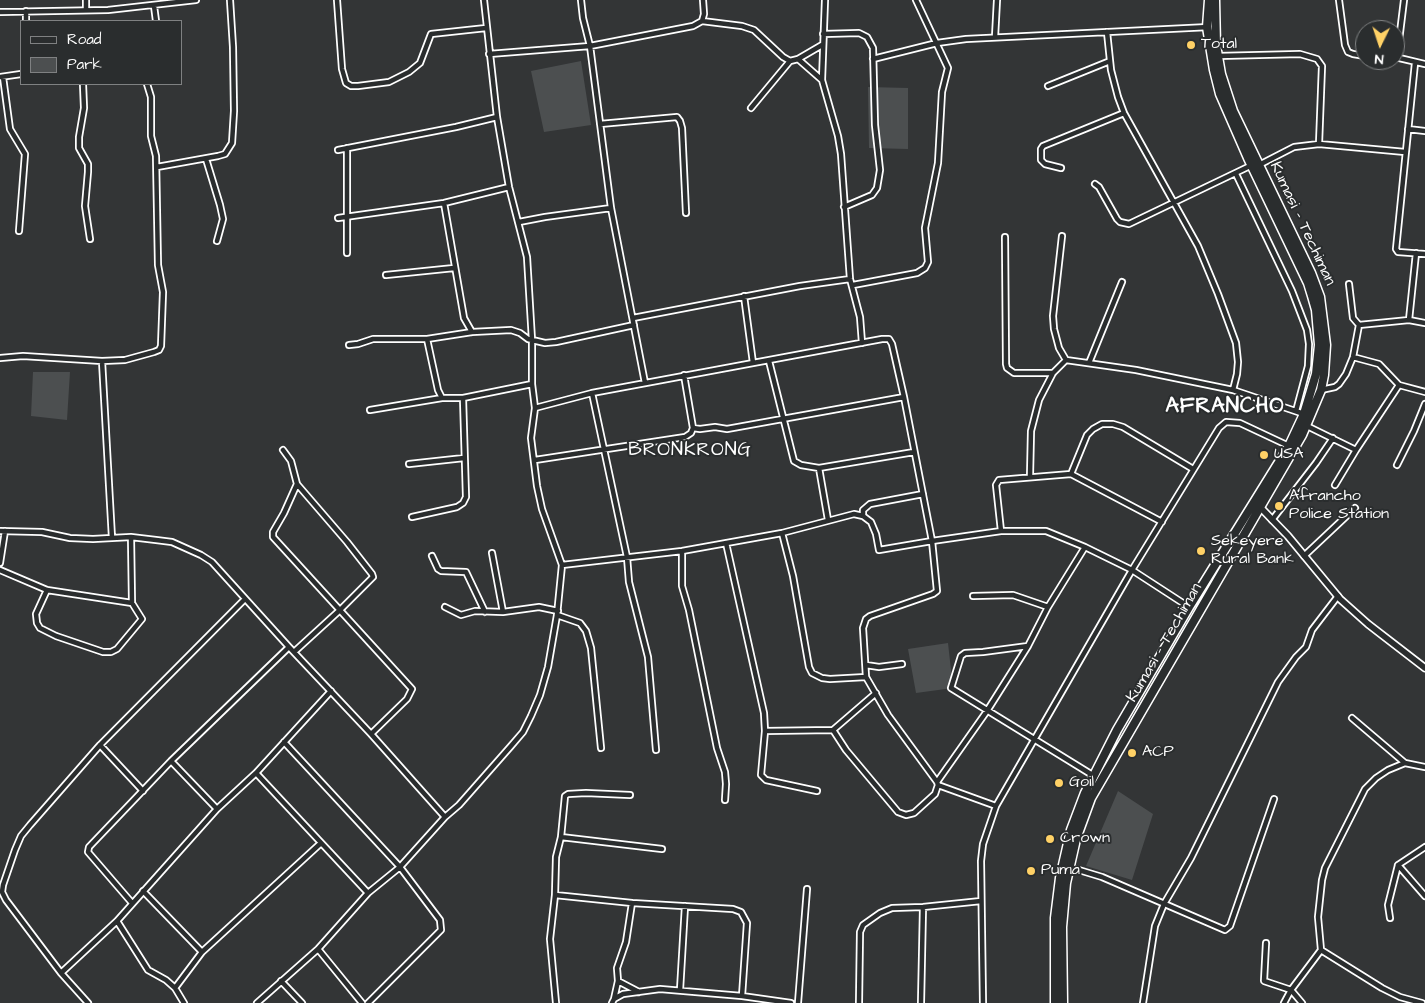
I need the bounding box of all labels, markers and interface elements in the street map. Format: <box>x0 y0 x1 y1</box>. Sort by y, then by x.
legend <box>20 20 182 85</box>
north arrow <box>1355 20 1405 70</box>
text: Road <box>67 29 101 50</box>
place label: Total <box>1201 35 1237 55</box>
marker: Total <box>1185 39 1197 51</box>
text: N <box>1374 49 1384 69</box>
text: Park <box>67 54 102 75</box>
street label: Kumasi - Techiman <box>1265 159 1339 289</box>
district label: AFRANCHO <box>1164 395 1286 421</box>
district label: BRONKRONG <box>627 440 753 462</box>
place label: USA <box>1274 445 1304 465</box>
marker: USA <box>1258 449 1270 461</box>
place label: Afrancho Police Station <box>1289 487 1389 525</box>
marker: Afrancho Police Station <box>1273 500 1285 512</box>
place label: Sekeyere Rural Bank <box>1211 532 1294 570</box>
marker: Sekeyere Rural Bank <box>1195 545 1207 557</box>
street label: Kumasi - Techiman <box>1123 580 1207 706</box>
place label: ACP <box>1142 743 1174 763</box>
marker: ACP <box>1126 747 1138 759</box>
place label: Goil <box>1069 773 1094 793</box>
marker: Goil <box>1053 777 1065 789</box>
place label: Crown <box>1060 829 1110 849</box>
marker: Crown <box>1044 833 1056 845</box>
place label: Puma <box>1041 861 1080 881</box>
marker: Puma <box>1025 865 1037 877</box>

